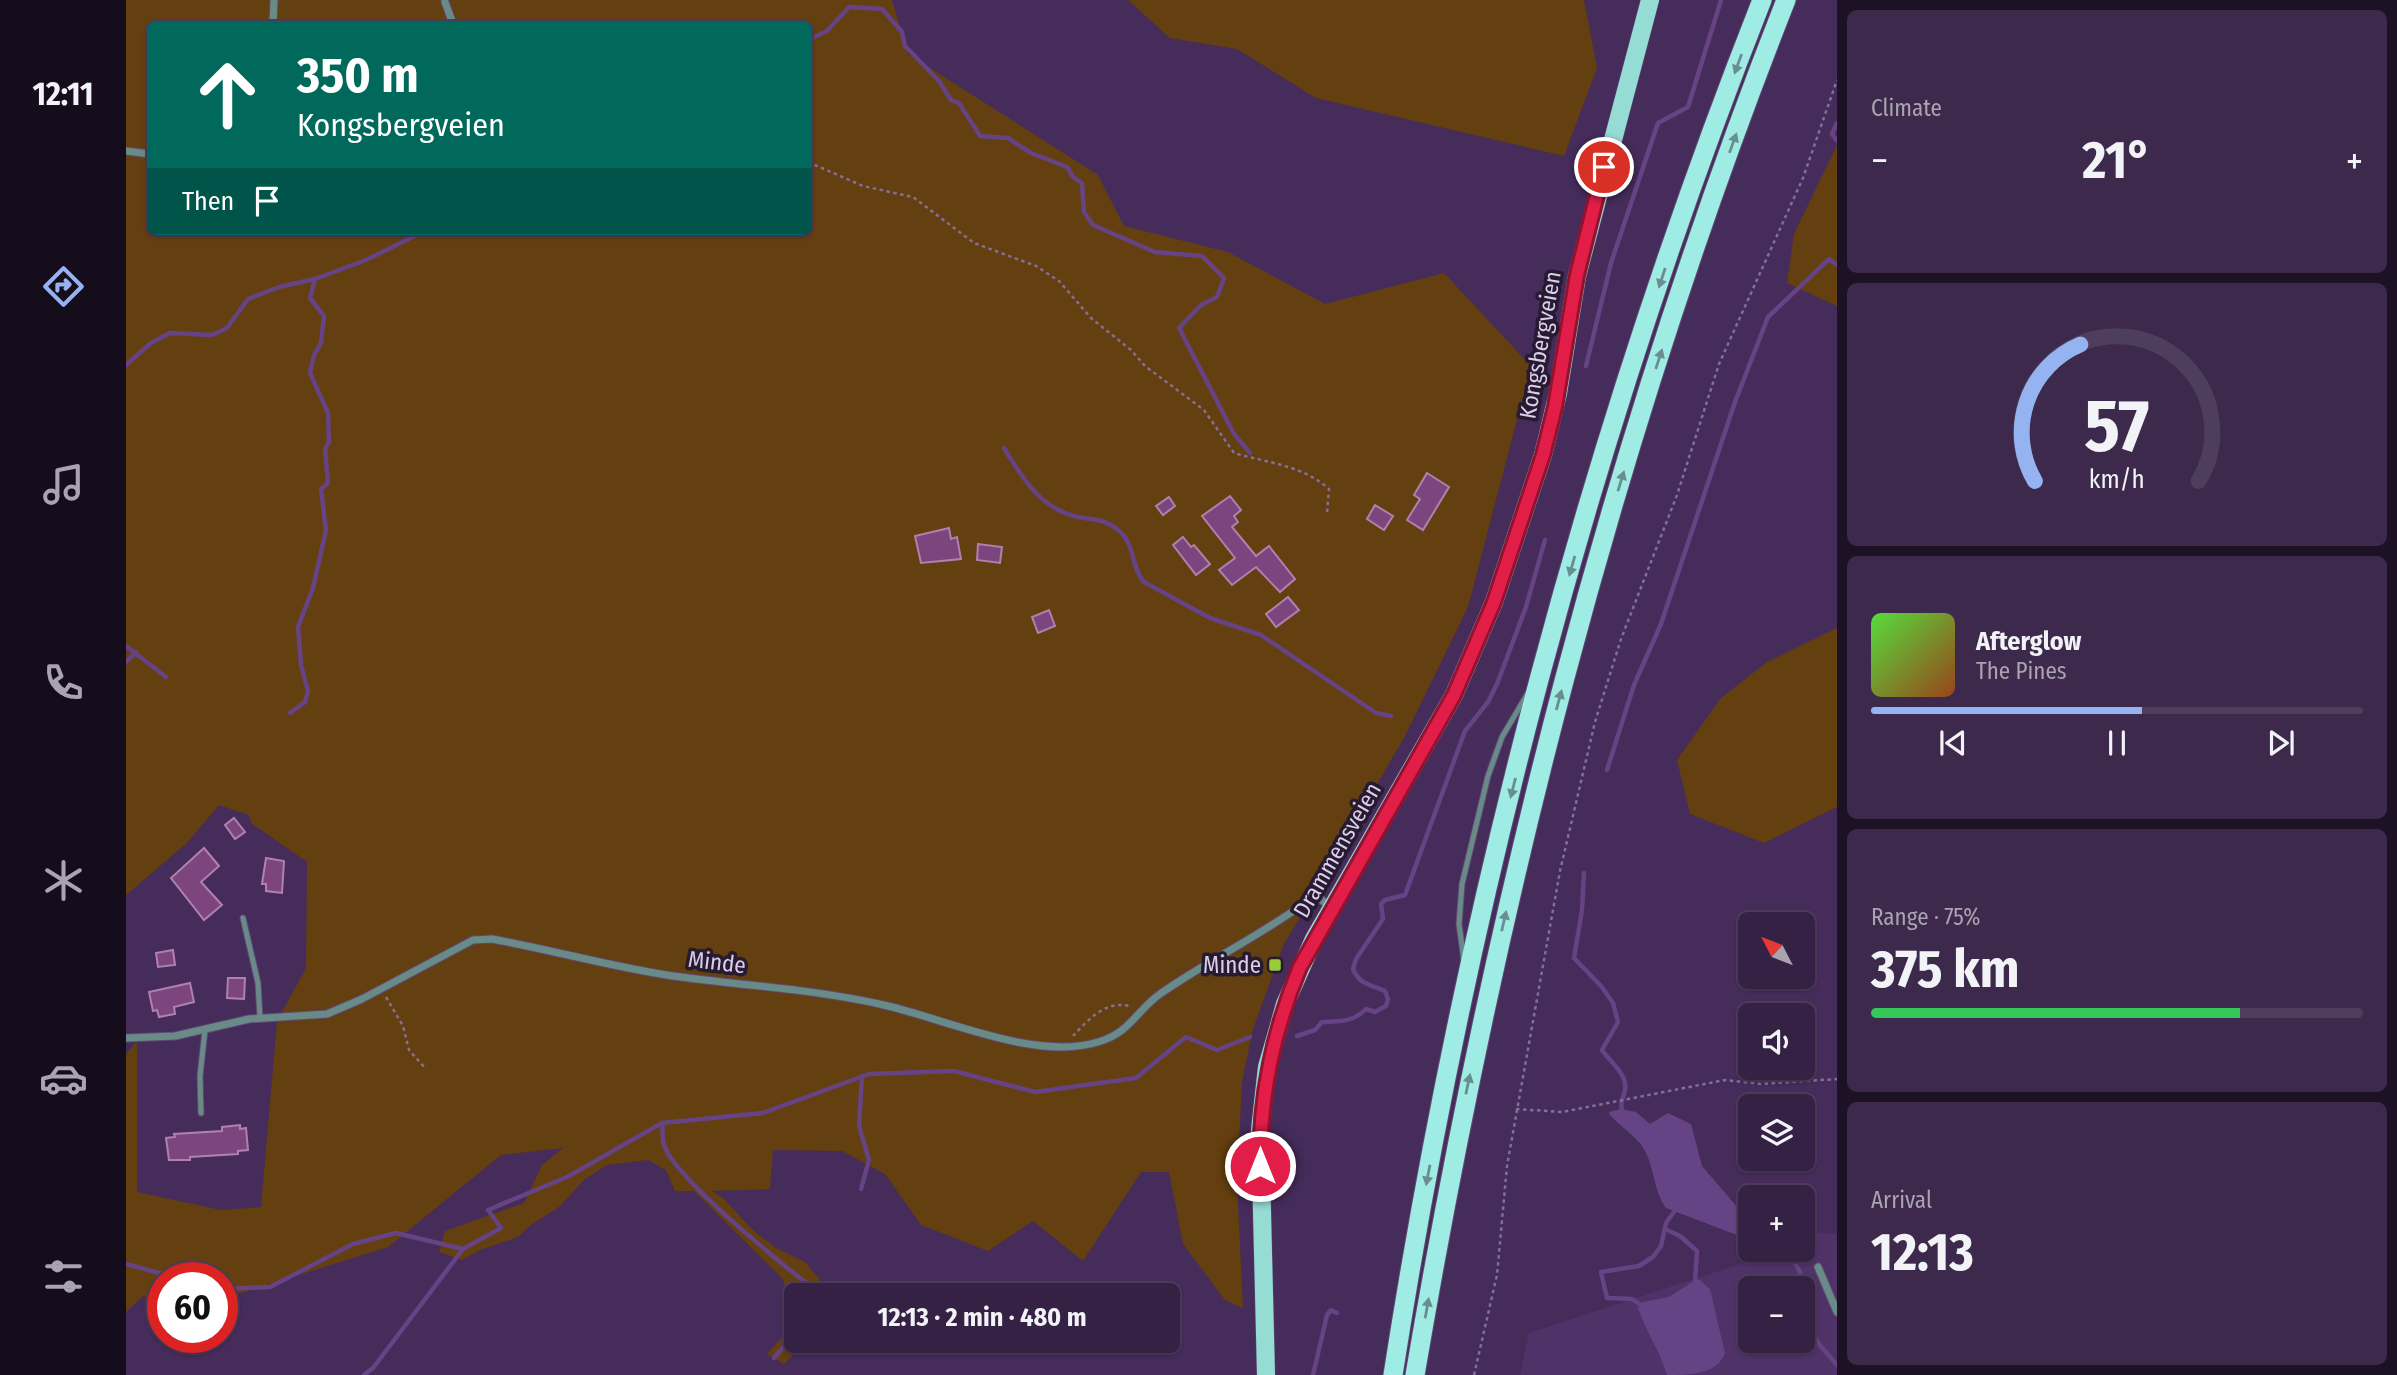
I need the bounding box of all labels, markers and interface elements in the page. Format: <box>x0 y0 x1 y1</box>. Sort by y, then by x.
text: 350 m <box>297 46 419 105</box>
icon: ahead <box>182 49 273 140</box>
one-way arrow <box>1733 53 1744 74</box>
text: 12:11 <box>32 75 94 113</box>
text: Climate <box>1871 94 1942 122</box>
text: Kongsbergveien <box>297 106 505 144</box>
text: 21° <box>2082 129 2152 192</box>
one-way arrow <box>1727 133 1738 154</box>
pin <box>1574 137 1634 197</box>
text: − <box>1871 138 1888 184</box>
text: + <box>2346 138 2363 184</box>
icon: arrive <box>1585 148 1623 186</box>
icon: arrive <box>248 182 286 220</box>
text: Then <box>182 186 234 217</box>
icon: directions <box>39 262 88 311</box>
one-way arrow <box>1656 268 1667 289</box>
street label: Kongsbergveien <box>1513 269 1567 421</box>
one-way arrow <box>1654 348 1665 369</box>
text: 57 <box>2084 383 2150 470</box>
icon: music <box>39 460 88 509</box>
text: km/h <box>2089 464 2145 494</box>
one-way arrow <box>1616 470 1626 491</box>
one-way arrow <box>1567 556 1577 577</box>
text: Afterglow <box>1976 626 2081 657</box>
text: The Pines <box>1976 657 2067 685</box>
icon: phone <box>39 658 88 707</box>
one-way arrow <box>1554 689 1564 710</box>
icon: previous <box>1934 724 1972 762</box>
icon: pause <box>2098 724 2136 762</box>
icon: next <box>2262 724 2300 762</box>
one-way arrow <box>1507 777 1518 799</box>
street label: Drammensveien <box>1287 778 1387 922</box>
icon: climate <box>39 856 88 905</box>
text: Range · 75% <box>1871 903 1980 931</box>
one-way arrow <box>1498 910 1509 932</box>
north arrow <box>1738 912 1815 989</box>
map controls <box>1738 912 1815 1353</box>
text: 375 km <box>1871 938 2019 1001</box>
street label: Minde <box>687 945 747 979</box>
place label: Minde <box>1203 951 1261 979</box>
marker: Minde <box>1267 957 1283 973</box>
button: sound <box>1738 1003 1815 1080</box>
icon: car <box>39 1054 88 1103</box>
one-way arrow <box>1463 1073 1474 1095</box>
button: layers <box>1738 1094 1815 1171</box>
position arrow <box>1223 1129 1297 1203</box>
one-way arrow <box>1422 1164 1433 1186</box>
button: + <box>1738 1185 1815 1262</box>
text: Arrival <box>1871 1186 1932 1214</box>
text: 12:13 <box>1871 1221 1974 1284</box>
icon: filters <box>39 1252 88 1301</box>
speed limit sign: 60 <box>147 1262 238 1353</box>
button: − <box>1738 1276 1815 1353</box>
one-way arrow <box>1422 1297 1433 1319</box>
text: 12:13 · 2 min · 480 m <box>877 1302 1087 1333</box>

